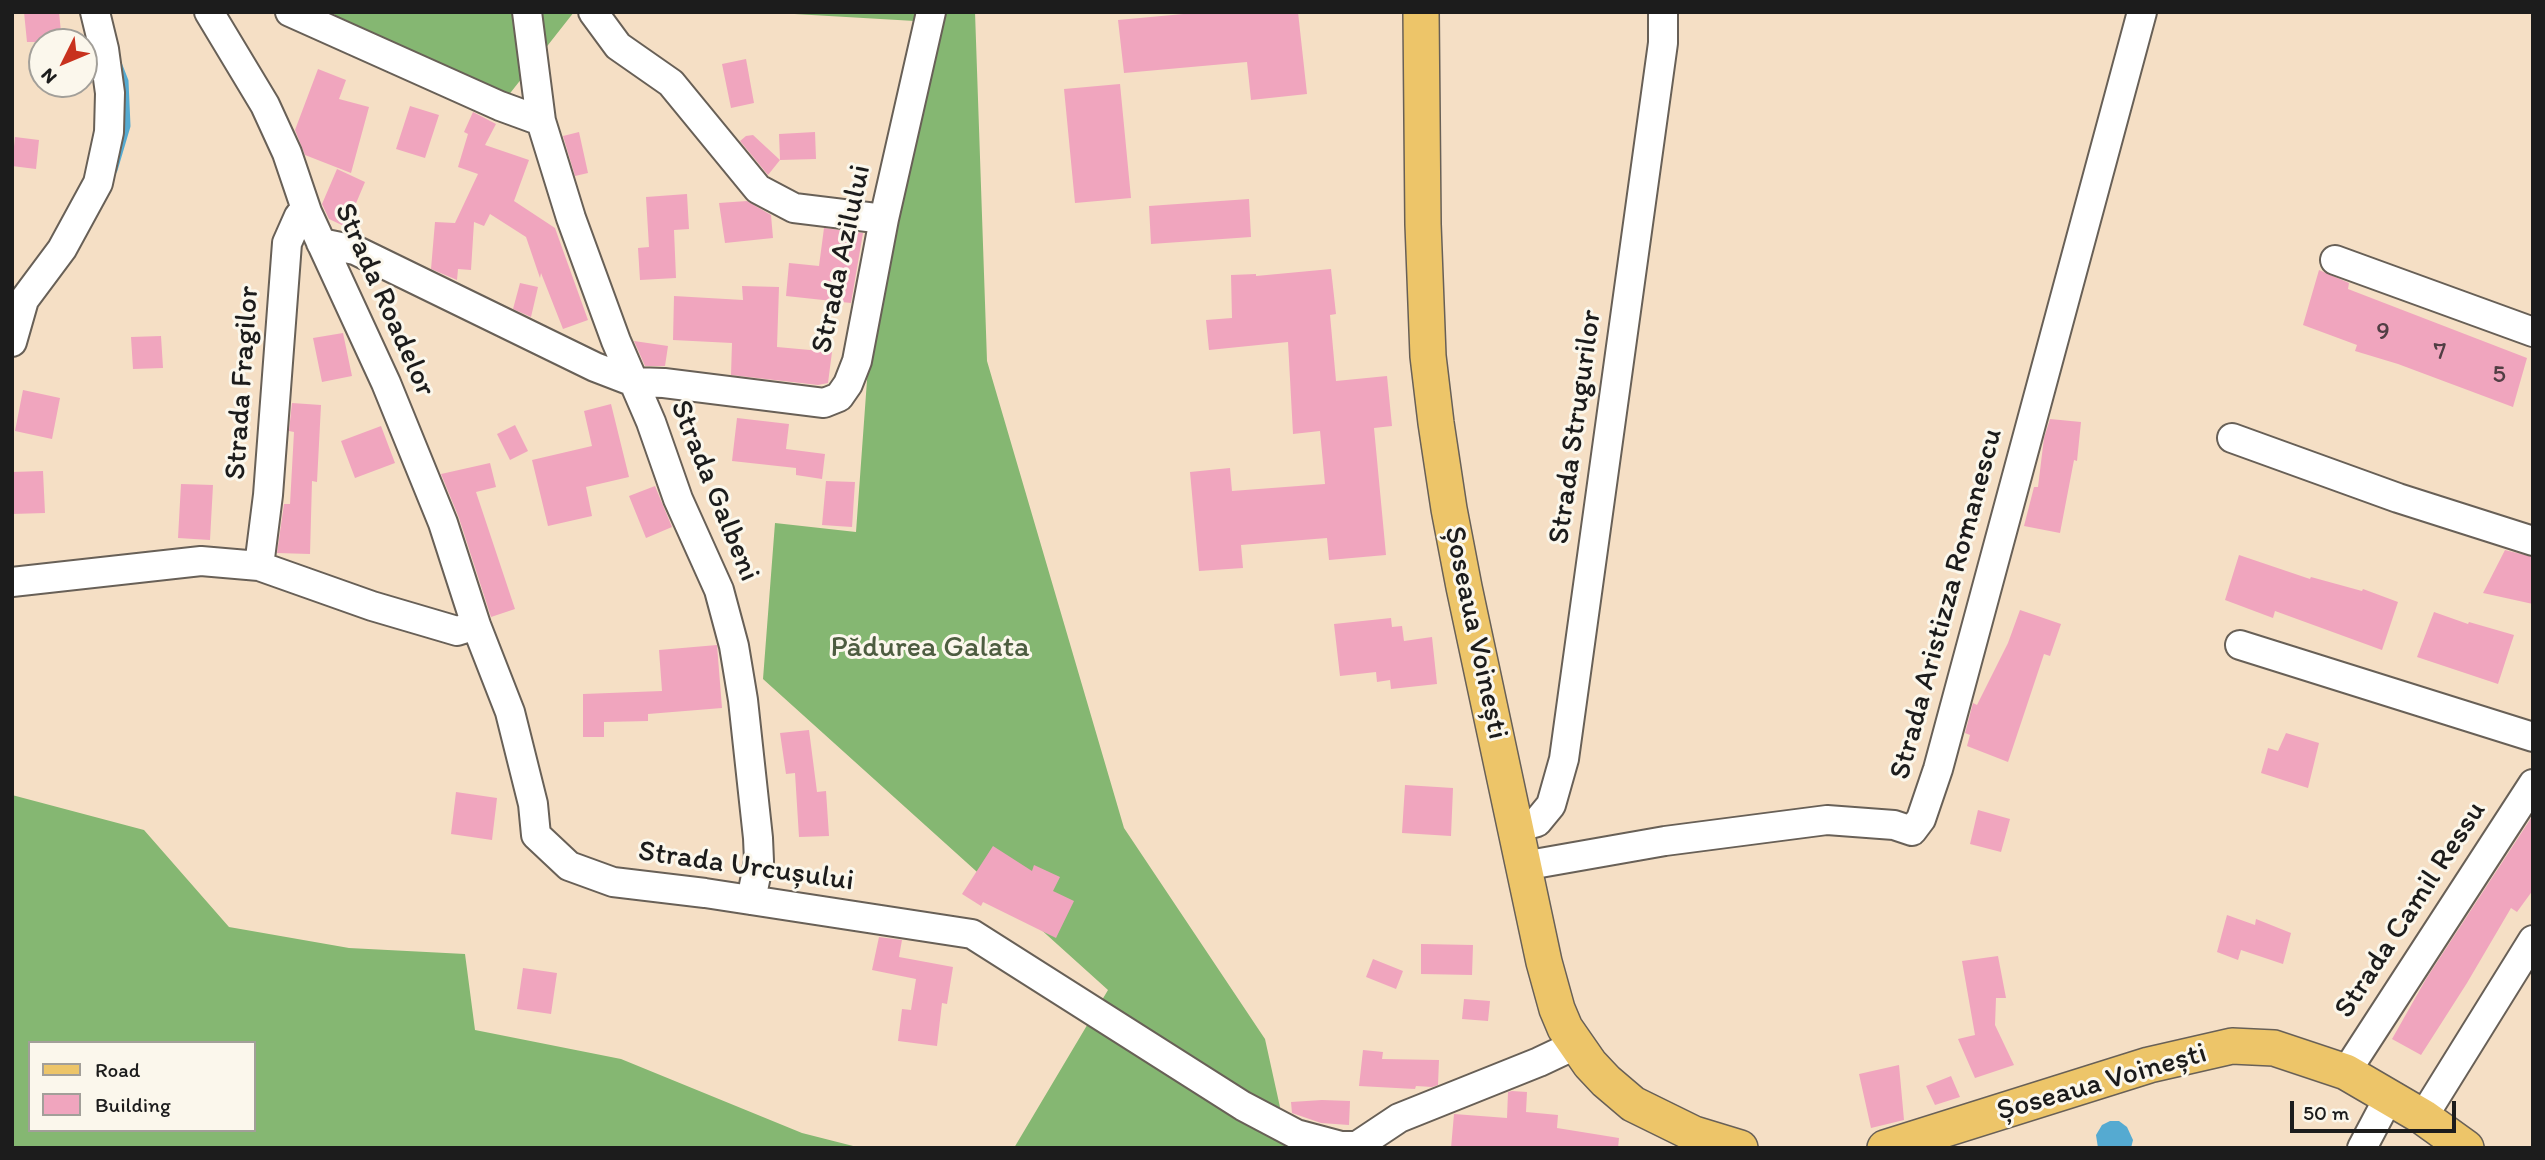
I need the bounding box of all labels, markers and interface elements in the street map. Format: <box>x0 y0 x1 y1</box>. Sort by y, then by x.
north arrow <box>28 28 98 98</box>
text: N <box>36 64 62 89</box>
street label: Strada Azilului <box>804 162 880 356</box>
street label: Strada Roadelor <box>325 198 443 402</box>
street label: Strada Fragilor <box>218 285 268 481</box>
street label: Strada Strugurilor <box>1542 308 1610 546</box>
house number: 9 <box>2376 316 2390 348</box>
house number: 7 <box>2434 336 2446 368</box>
house number: 5 <box>2492 359 2506 391</box>
street label: Strada Galbeni <box>661 395 767 587</box>
street label: Strada Aristizza Romanescu <box>1883 425 2011 783</box>
street label: Șoseaua Voinești <box>1435 523 1515 743</box>
park label: Pădurea Galata <box>830 630 1030 666</box>
street label: Strada Camil Ressu <box>2327 795 2495 1025</box>
street label: Strada Urcușului <box>636 834 856 900</box>
street label: Șoseaua Voinești <box>1993 1036 2211 1130</box>
legend <box>28 1041 256 1132</box>
text: Road <box>95 1057 140 1082</box>
scale bar <box>2293 1086 2459 1130</box>
text: Building <box>95 1092 171 1117</box>
text: 50 m <box>2303 1100 2349 1125</box>

